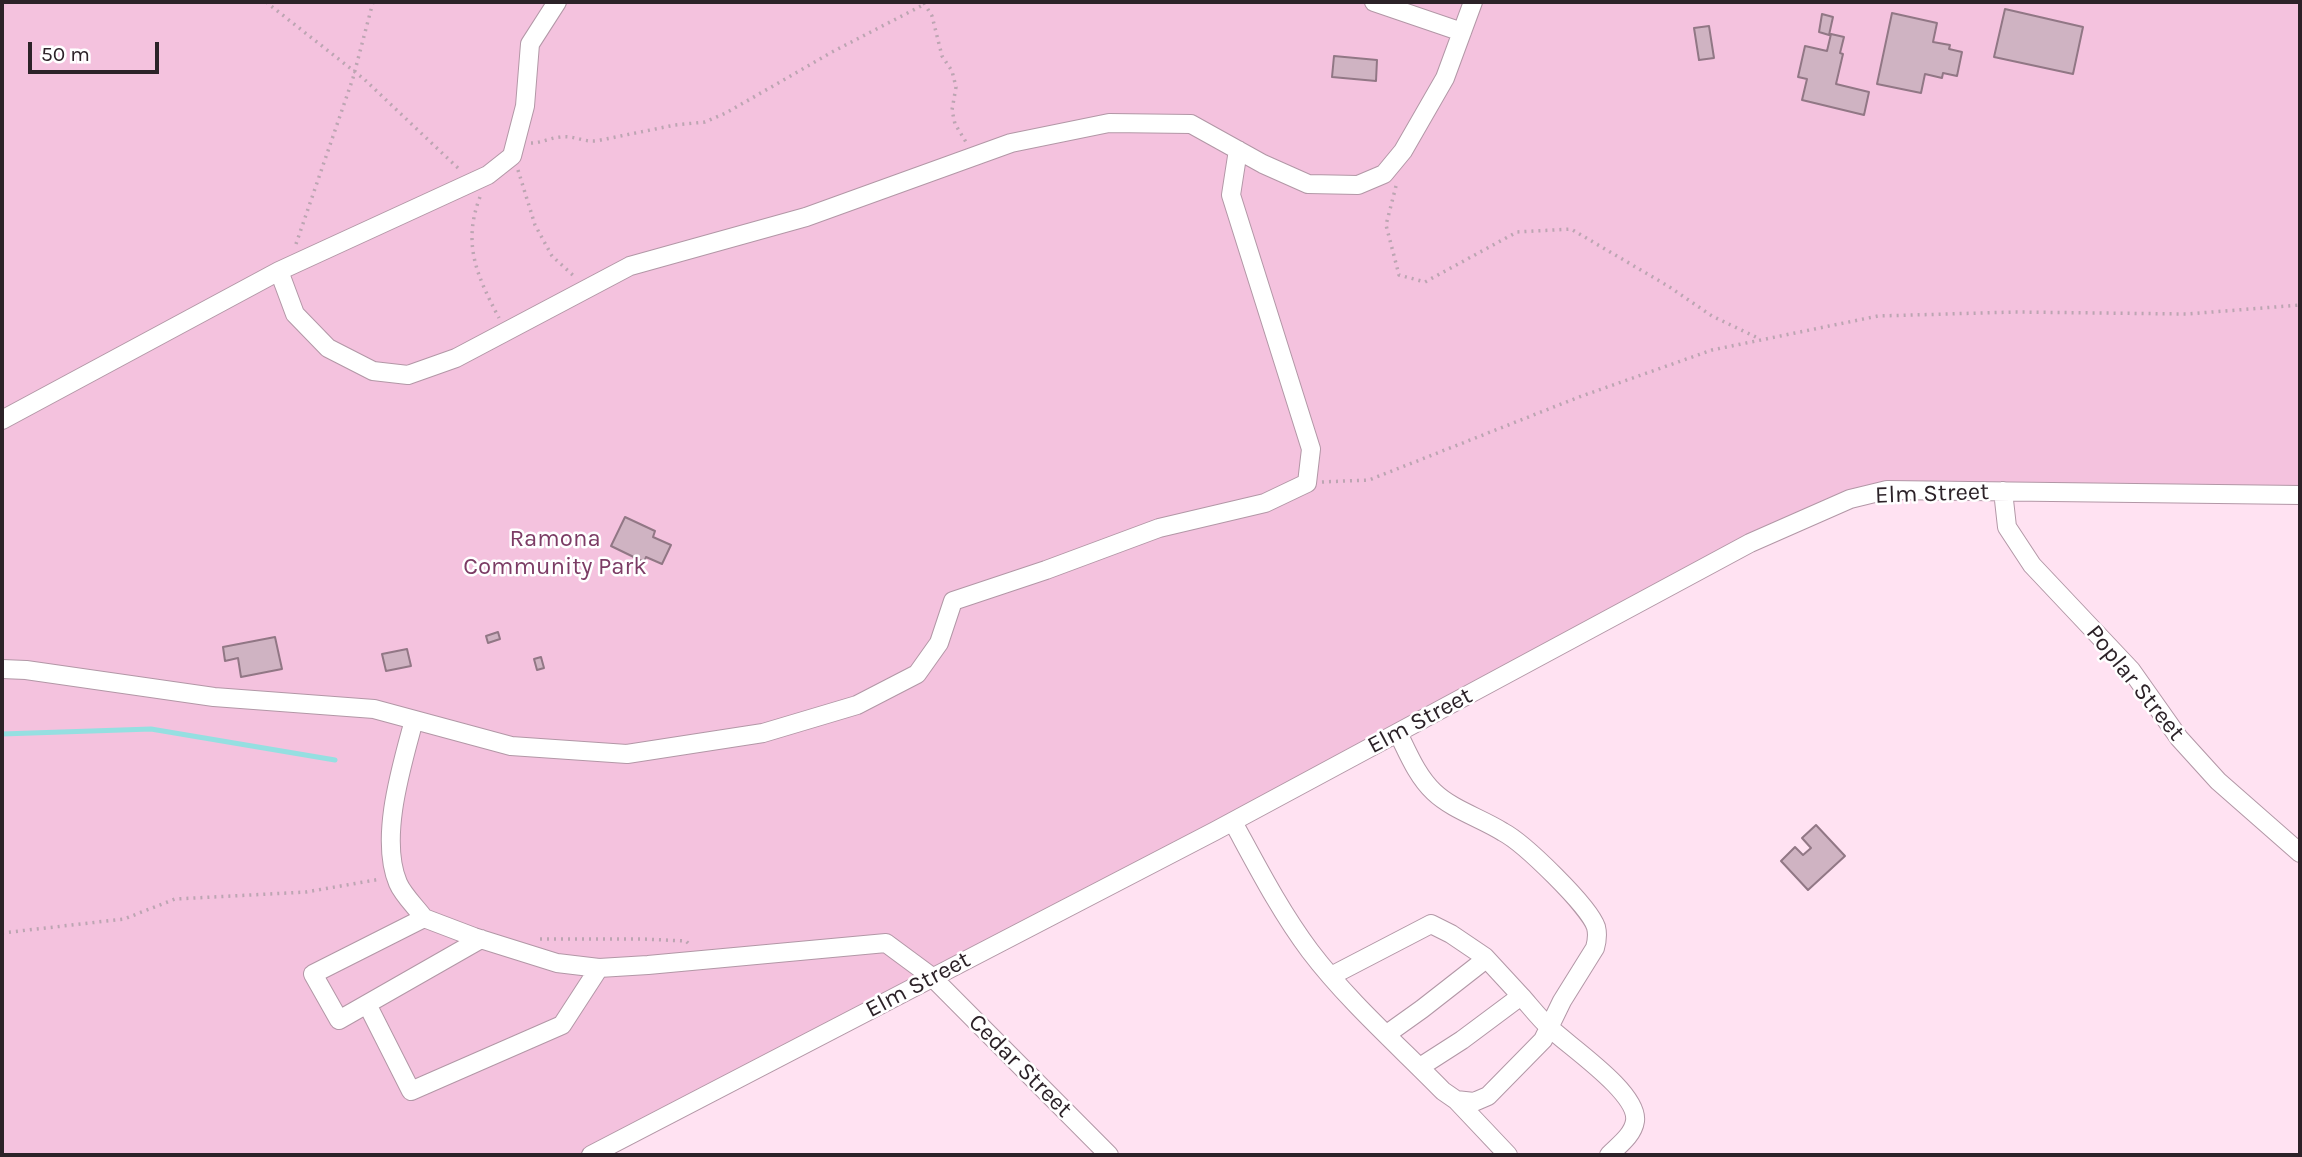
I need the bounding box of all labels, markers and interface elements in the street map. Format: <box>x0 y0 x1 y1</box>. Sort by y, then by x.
scale bar <box>32 28 163 72</box>
text: 50 m <box>41 42 90 66</box>
street label: Elm Street <box>1874 478 1990 510</box>
park label: Ramona Community Park <box>463 525 647 581</box>
street label: Poplar Street <box>2080 619 2190 747</box>
street label: Elm Street <box>1363 681 1477 761</box>
street label: Elm Street <box>861 945 975 1025</box>
street label: Cedar Street <box>962 1008 1078 1124</box>

